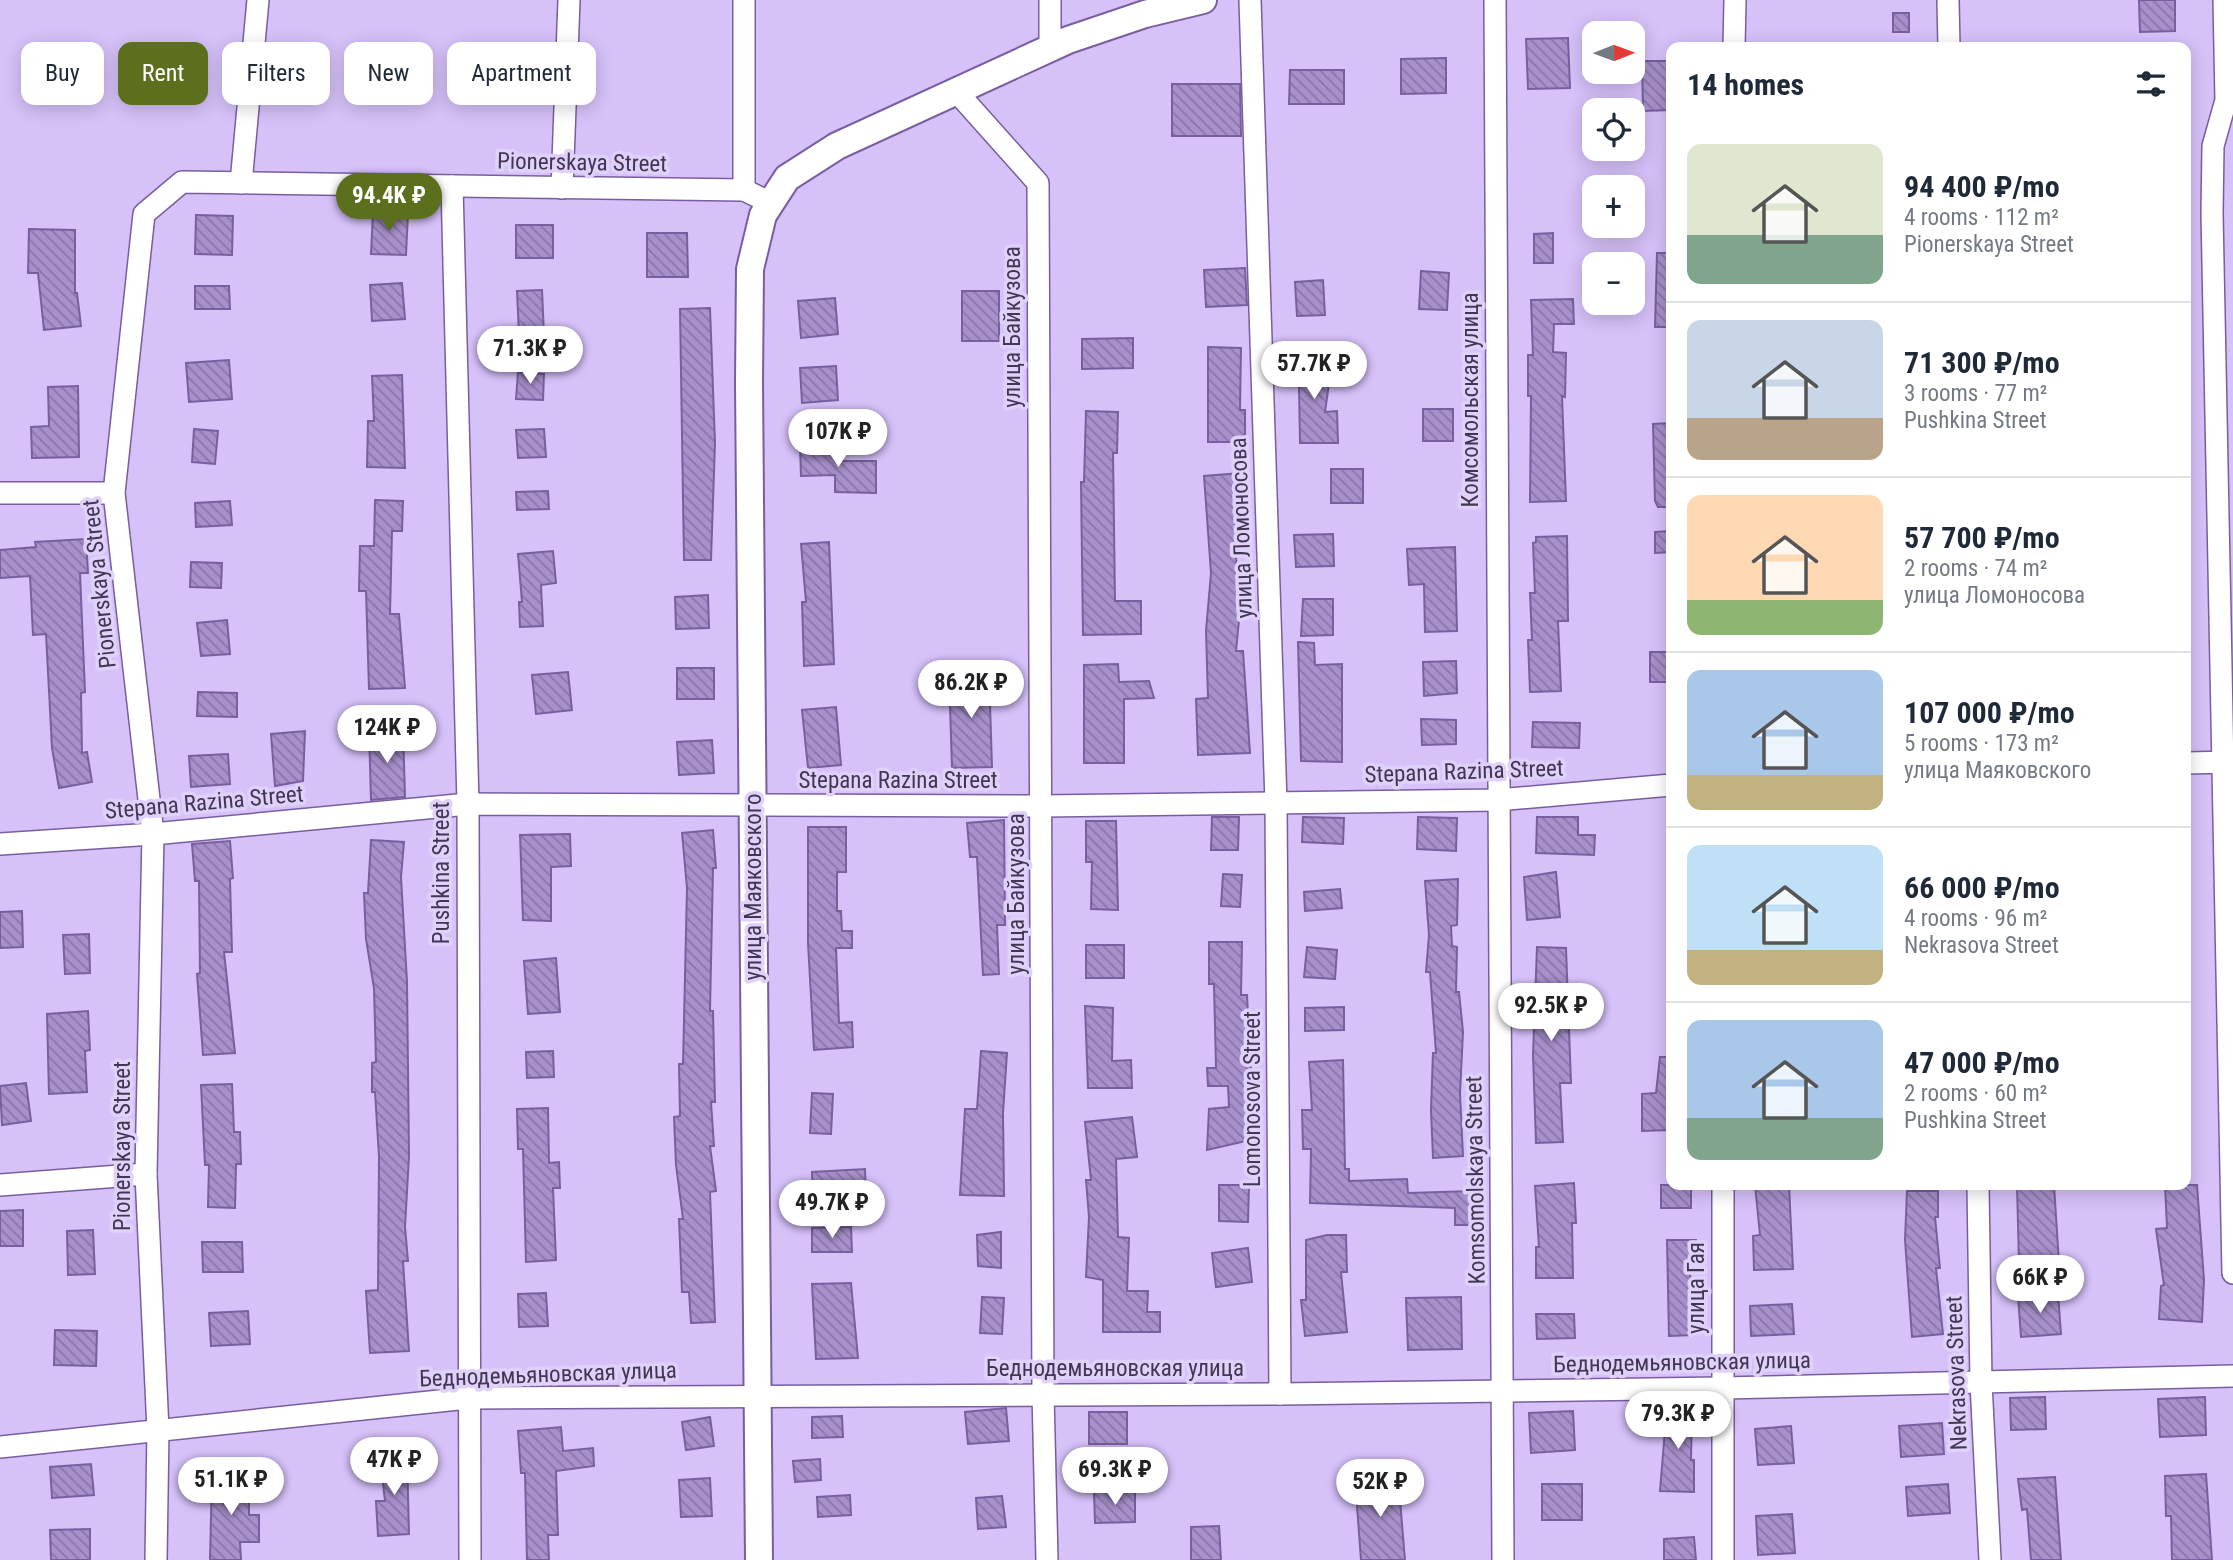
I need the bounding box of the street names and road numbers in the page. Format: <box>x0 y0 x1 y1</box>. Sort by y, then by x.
street label: Pionerskaya Street <box>497 148 667 177</box>
street label: улица Байкузова <box>999 246 1026 408</box>
street label: Комсомольская улица <box>1457 293 1484 507</box>
street label: улица Ломоносова <box>1225 437 1258 619</box>
street label: Pionerskaya Street <box>77 498 122 670</box>
street label: Stepana Razina Street <box>1364 755 1564 788</box>
street label: Stepana Razina Street <box>798 767 998 794</box>
street label: Stepana Razina Street <box>104 780 304 825</box>
street label: улица Маяковского <box>740 793 767 981</box>
street label: Pushkina Street <box>428 802 455 944</box>
street label: улица Байкузова <box>1003 813 1030 975</box>
street label: Lomonosova Street <box>1239 1011 1266 1187</box>
street label: Pionerskaya Street <box>109 1061 136 1231</box>
street label: Komsomolskaya Street <box>1460 1075 1491 1285</box>
street label: улица Гая <box>1683 1242 1710 1334</box>
street label: Nekrasova Street <box>1940 1295 1973 1451</box>
street label: Беднодемьяновская улица <box>1553 1347 1811 1378</box>
street label: Беднодемьяновская улица <box>986 1355 1244 1382</box>
street label: Беднодемьяновская улица <box>419 1357 677 1392</box>

